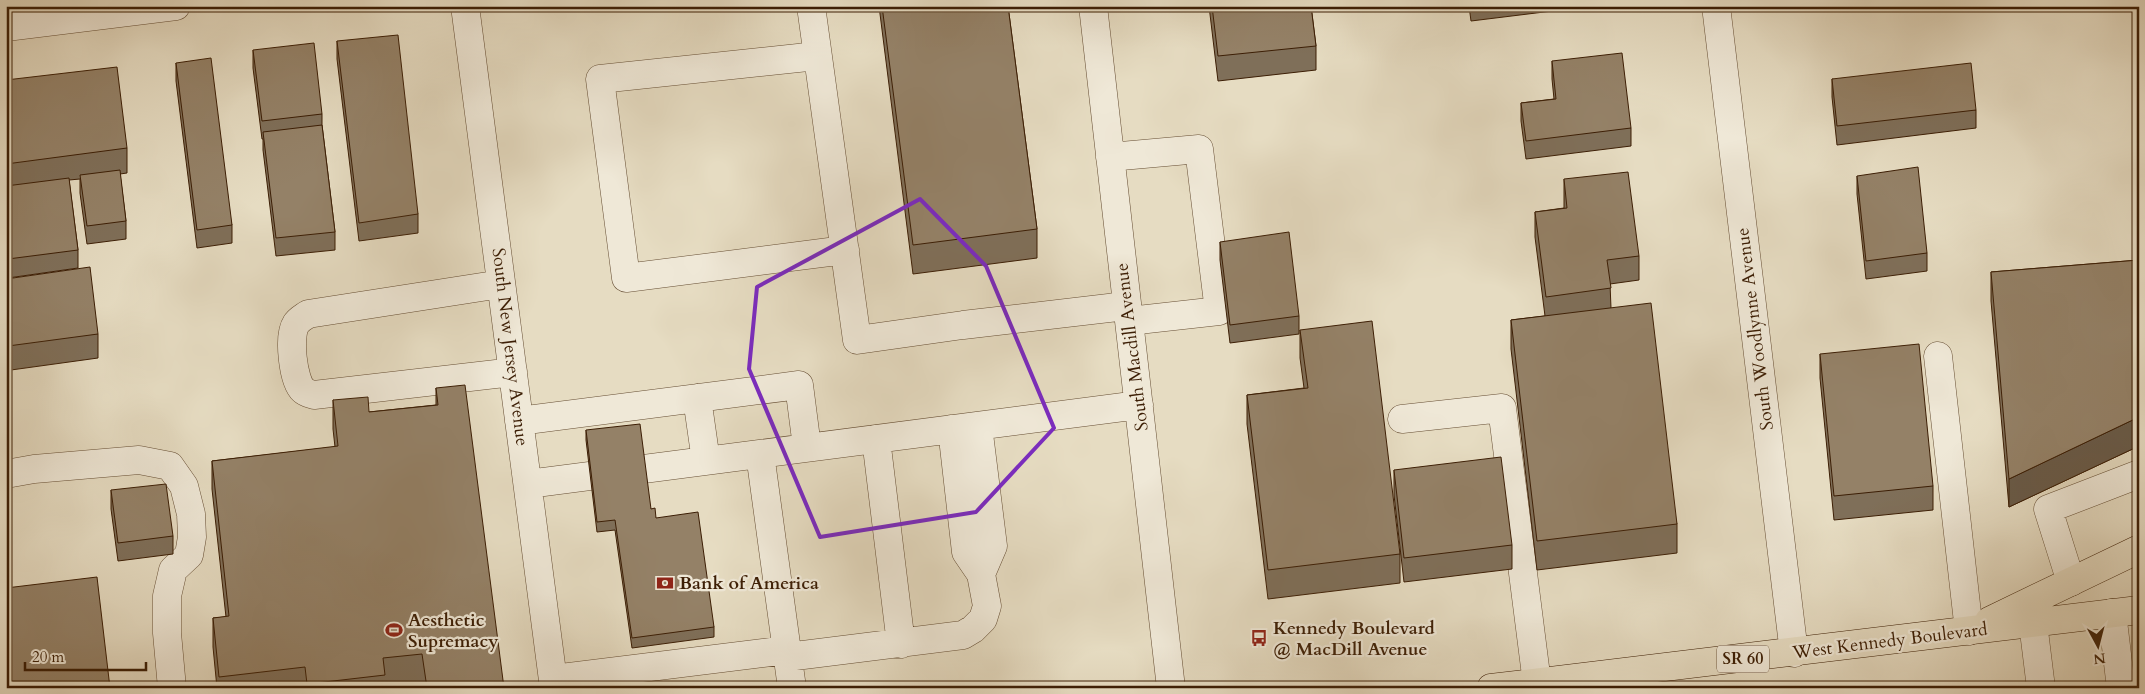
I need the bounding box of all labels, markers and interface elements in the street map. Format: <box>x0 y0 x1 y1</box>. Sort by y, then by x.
street label: South Woodlynne Avenue <box>1730 226 1780 432</box>
street label: South New Jersey Avenue <box>485 246 535 448</box>
street label: South Macdill Avenue <box>1109 262 1155 432</box>
place label: Bank of America <box>679 571 819 596</box>
bank icon: Bank of America <box>655 573 675 593</box>
place label: Aesthetic Supremacy <box>408 608 499 654</box>
place label: Kennedy Boulevard @ MacDill Avenue <box>1273 616 1436 662</box>
street label: West Kennedy Boulevard <box>1790 617 1989 665</box>
sports icon: Aesthetic Supremacy <box>384 620 404 640</box>
north arrow <box>2072 622 2122 672</box>
bus stop icon: Kennedy Boulevard @ MacDill Avenue <box>1249 628 1269 648</box>
scale bar <box>25 639 146 671</box>
road number: SR 60 <box>1717 646 1769 672</box>
text: 20 m <box>32 647 64 667</box>
text: N <box>2092 648 2107 669</box>

